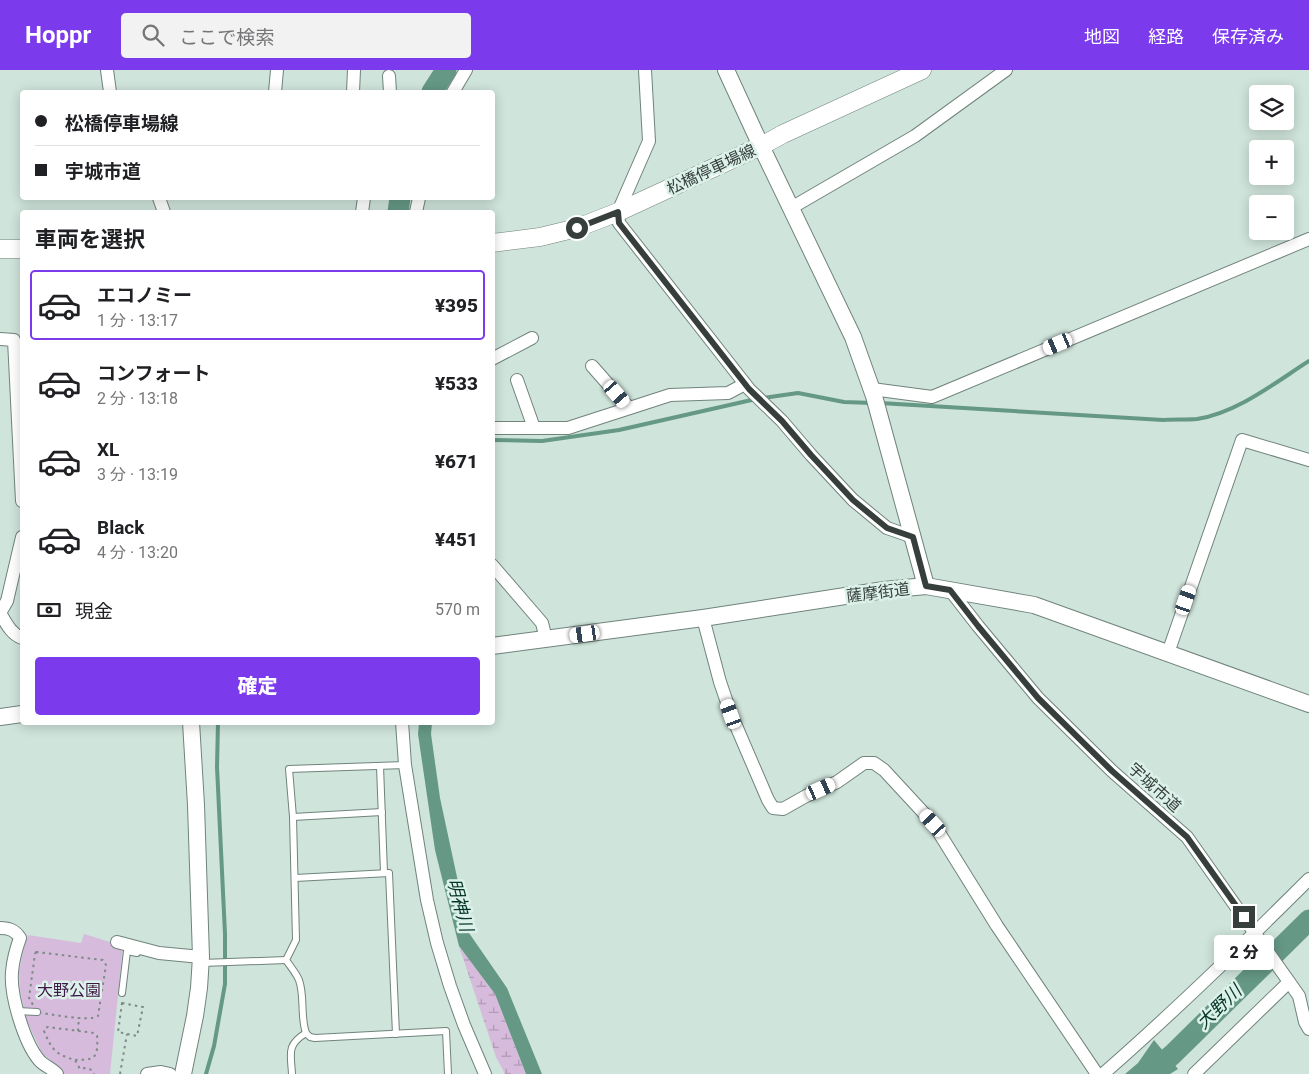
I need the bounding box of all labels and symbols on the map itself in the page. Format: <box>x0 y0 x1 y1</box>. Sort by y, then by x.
street label: 松橋停車場線 <box>664 141 759 198</box>
route start <box>566 217 588 239</box>
car <box>1041 331 1074 357</box>
car <box>601 378 632 410</box>
street label: 薩摩街道 <box>845 579 911 606</box>
car <box>1174 583 1197 617</box>
car <box>569 624 600 644</box>
car <box>718 697 743 731</box>
street label: 宇城市道 <box>1125 759 1185 816</box>
car <box>804 776 837 802</box>
car <box>917 807 948 839</box>
water label: 明神川 <box>443 876 478 936</box>
route end <box>1233 906 1255 928</box>
callout: 2 分 <box>1214 934 1274 970</box>
water label: 大野川 <box>1192 979 1247 1033</box>
park label: 大野公園 <box>37 981 101 1000</box>

